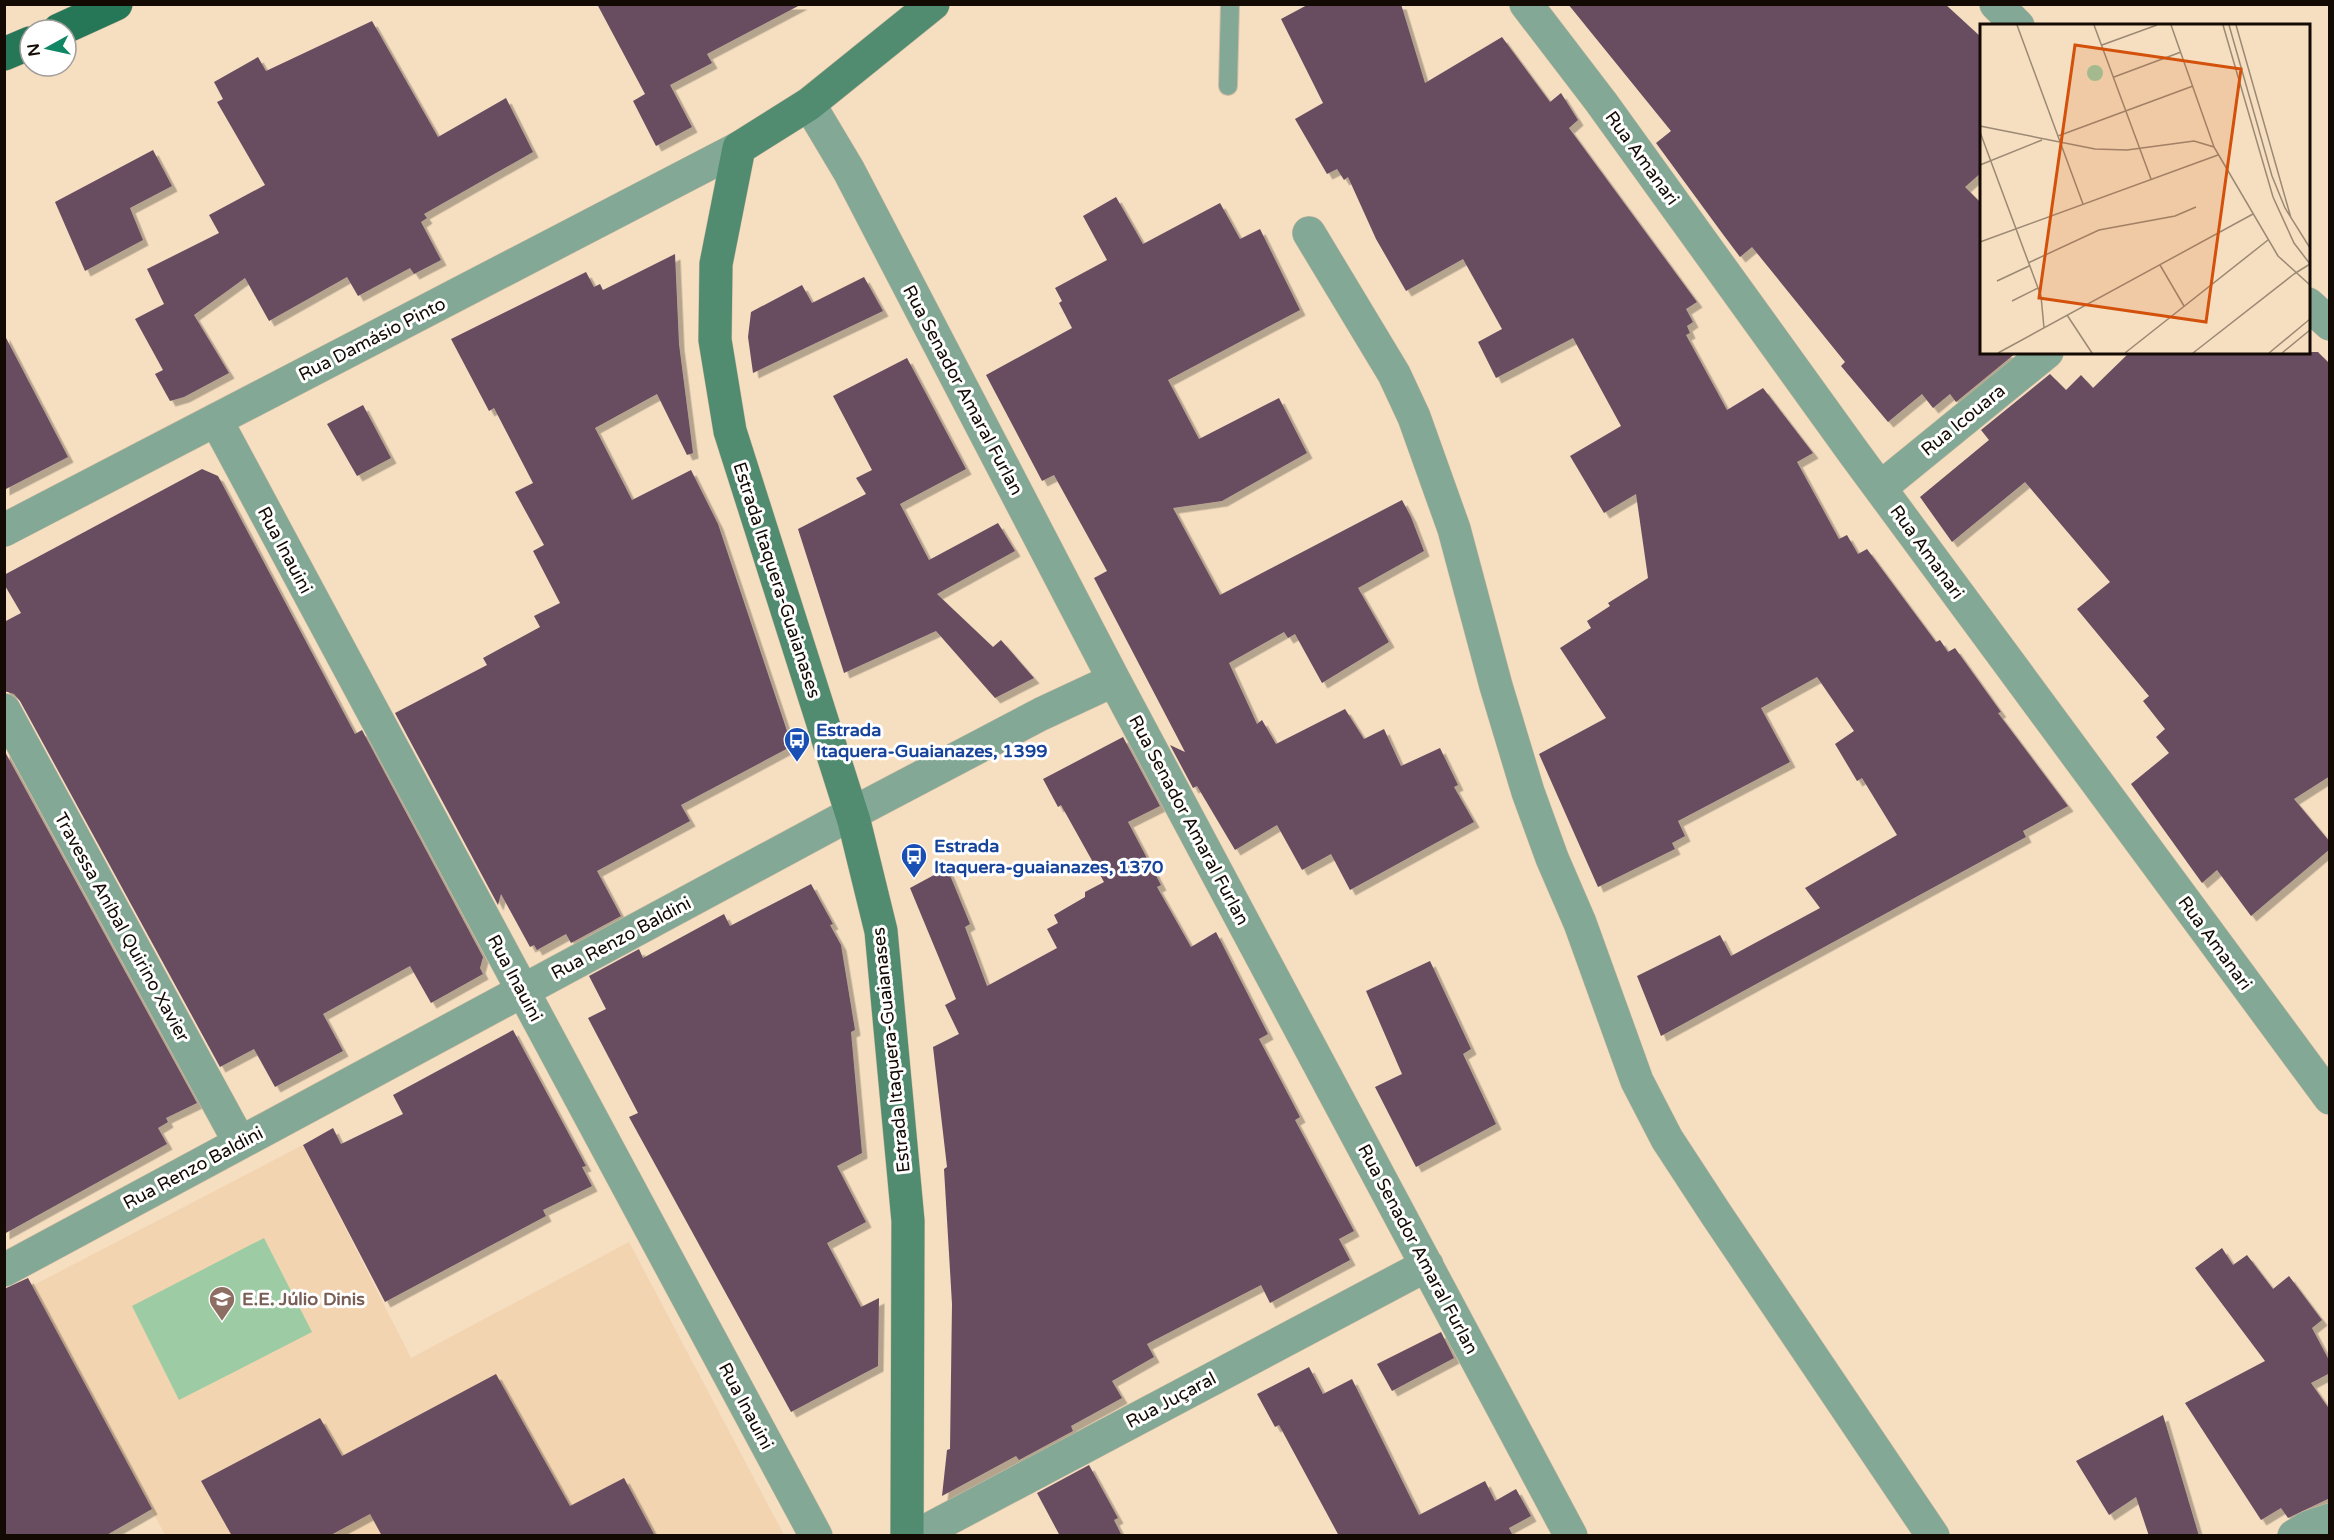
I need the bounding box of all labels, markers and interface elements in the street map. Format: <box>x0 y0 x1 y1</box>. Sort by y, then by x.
north arrow <box>18 18 78 78</box>
inset map <box>1980 24 2310 354</box>
text: N <box>23 42 45 58</box>
street label: Rua Amanari <box>1600 107 1684 209</box>
street label: Rua Senador Amaral Furlan <box>898 281 1028 499</box>
street label: Rua Damásio Pinto <box>295 292 449 386</box>
street label: Rua Icouara <box>1916 379 2010 461</box>
street label: Estrada Itaquera-Guaianases <box>728 459 826 701</box>
street label: Rua Amanari <box>1885 501 1969 603</box>
street label: Rua Inauini <box>253 503 317 597</box>
street label: Rua Senador Amaral Furlan <box>1124 711 1254 929</box>
place label: Estrada Itaquera-Guaianazes, 1399 <box>816 719 1048 762</box>
bus stop icon: Estrada Itaquera-Guaianazes, 1399 <box>782 725 812 763</box>
street label: Travessa Aníbal Quirino Xavier <box>50 809 194 1046</box>
place label: Estrada Itaquera-guaianazes, 1370 <box>934 835 1163 878</box>
bus stop icon: Estrada Itaquera-guaianazes, 1370 <box>899 841 929 879</box>
street label: Rua Renzo Baldini <box>547 892 695 984</box>
street label: Rua Amanari <box>2173 892 2257 994</box>
street label: Estrada Itaquera-Guaianases <box>867 926 915 1174</box>
street label: Rua Inauini <box>483 931 547 1025</box>
street label: Rua Renzo Baldini <box>119 1122 267 1214</box>
street label: Rua Senador Amaral Furlan <box>1353 1140 1483 1358</box>
school or university icon: E.E. Júlio Dinis <box>207 1284 237 1322</box>
place label: E.E. Júlio Dinis <box>242 1288 365 1310</box>
street label: Rua Inauini <box>714 1359 778 1453</box>
street label: Rua Juçaral <box>1122 1367 1220 1433</box>

